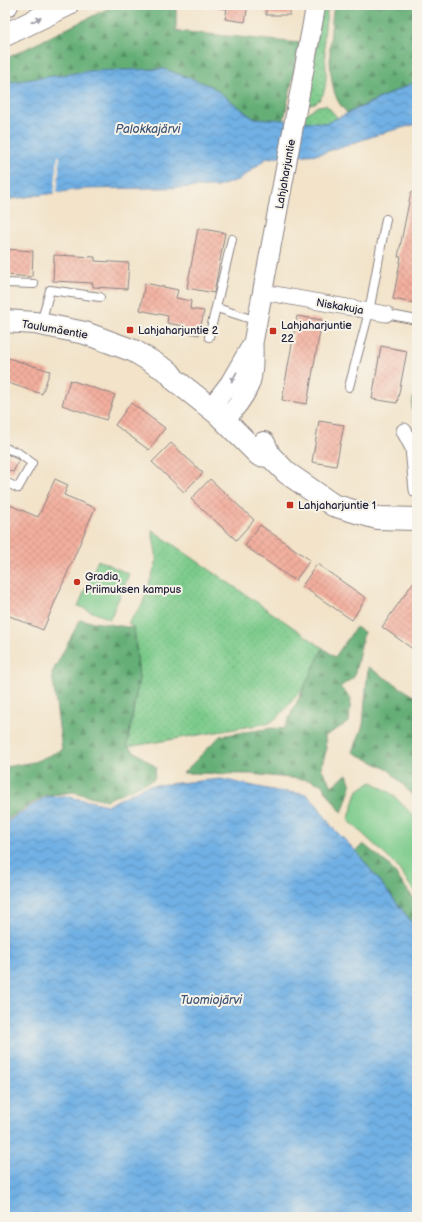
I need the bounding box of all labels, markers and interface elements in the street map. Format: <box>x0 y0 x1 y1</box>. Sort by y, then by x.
one-way arrow <box>31 17 42 23</box>
water label: Palokkajärvi <box>116 122 182 137</box>
street label: Lahjaharjuntie <box>273 138 298 210</box>
street label: Niskakuja <box>315 296 365 317</box>
street label: Taulumäentie <box>21 317 89 342</box>
place label: Lahjaharjuntie 22 <box>281 319 352 345</box>
place label: Lahjaharjuntie 2 <box>138 324 219 337</box>
marker: Lahjaharjuntie 2 <box>125 325 135 335</box>
marker: Lahjaharjuntie 22 <box>268 326 278 336</box>
one-way arrow <box>230 371 237 383</box>
place label: Lahjaharjuntie 1 <box>298 499 376 512</box>
marker: Lahjaharjuntie 1 <box>285 500 295 510</box>
place label: Gradia, Priimuksen kampus <box>85 570 182 596</box>
marker: Gradia, Priimuksen kampus <box>72 577 82 587</box>
water label: Tuomiojärvi <box>180 993 243 1008</box>

